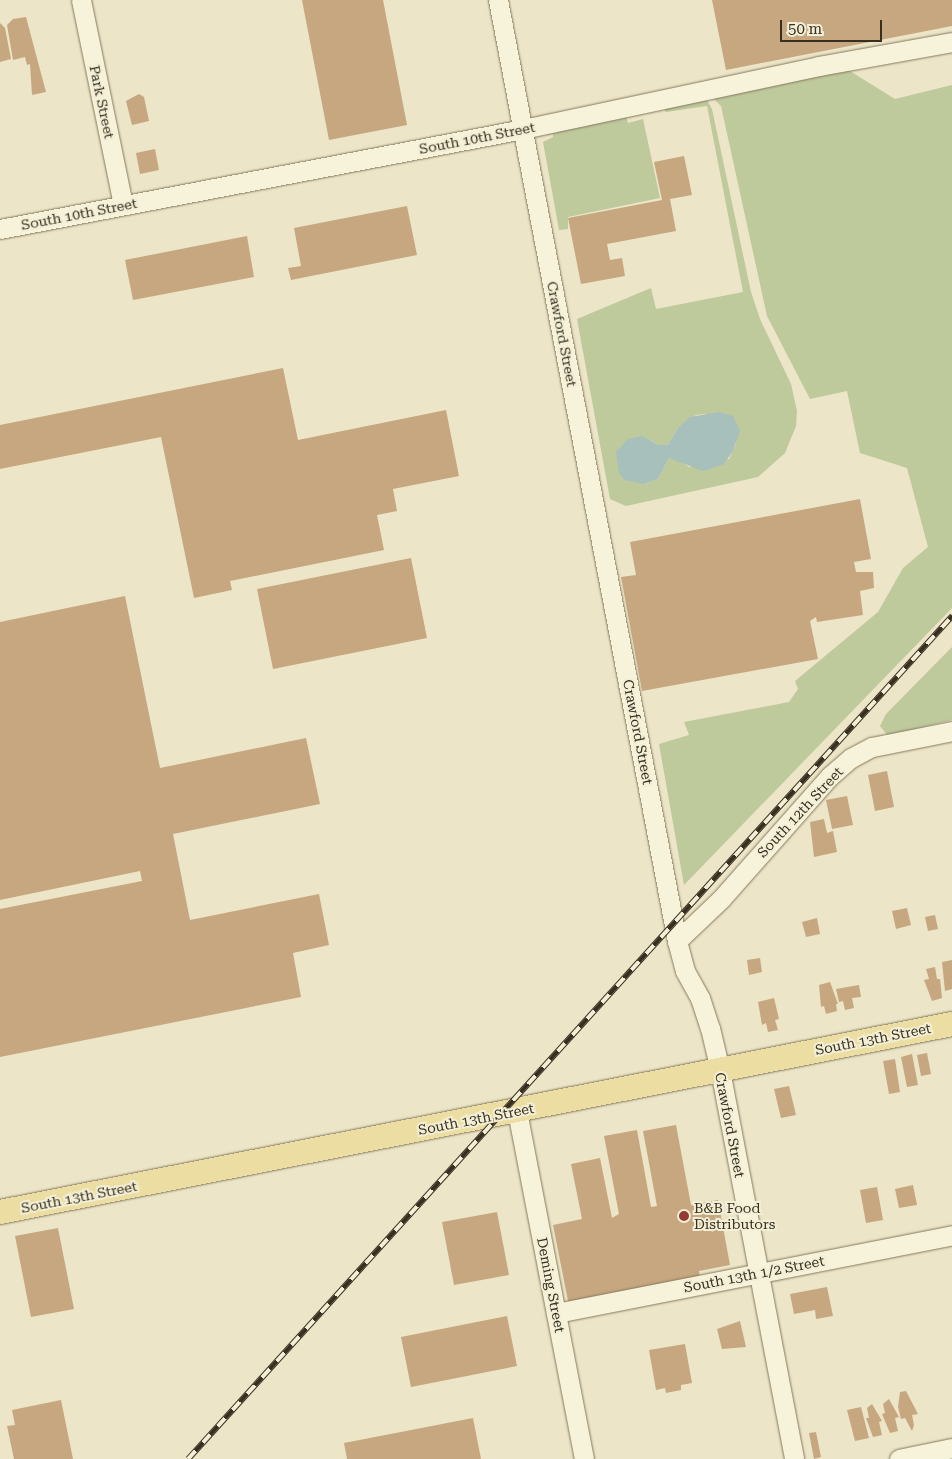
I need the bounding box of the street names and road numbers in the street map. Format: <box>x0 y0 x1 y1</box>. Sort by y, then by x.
street label: Park Street <box>86 64 118 140</box>
street label: South 10th Street <box>418 119 536 157</box>
street label: South 10th Street <box>20 195 138 233</box>
street label: Crawford Street <box>544 280 580 388</box>
street label: Crawford Street <box>620 678 656 786</box>
street label: South 12th Street <box>754 763 846 861</box>
street label: South 13th Street <box>814 1020 932 1058</box>
street label: Crawford Street <box>712 1071 748 1179</box>
street label: South 13th Street <box>417 1100 535 1138</box>
street label: South 13th Street <box>20 1178 138 1216</box>
street label: Deming Street <box>534 1236 568 1334</box>
street label: South 13th 1/2 Street <box>682 1252 826 1296</box>

